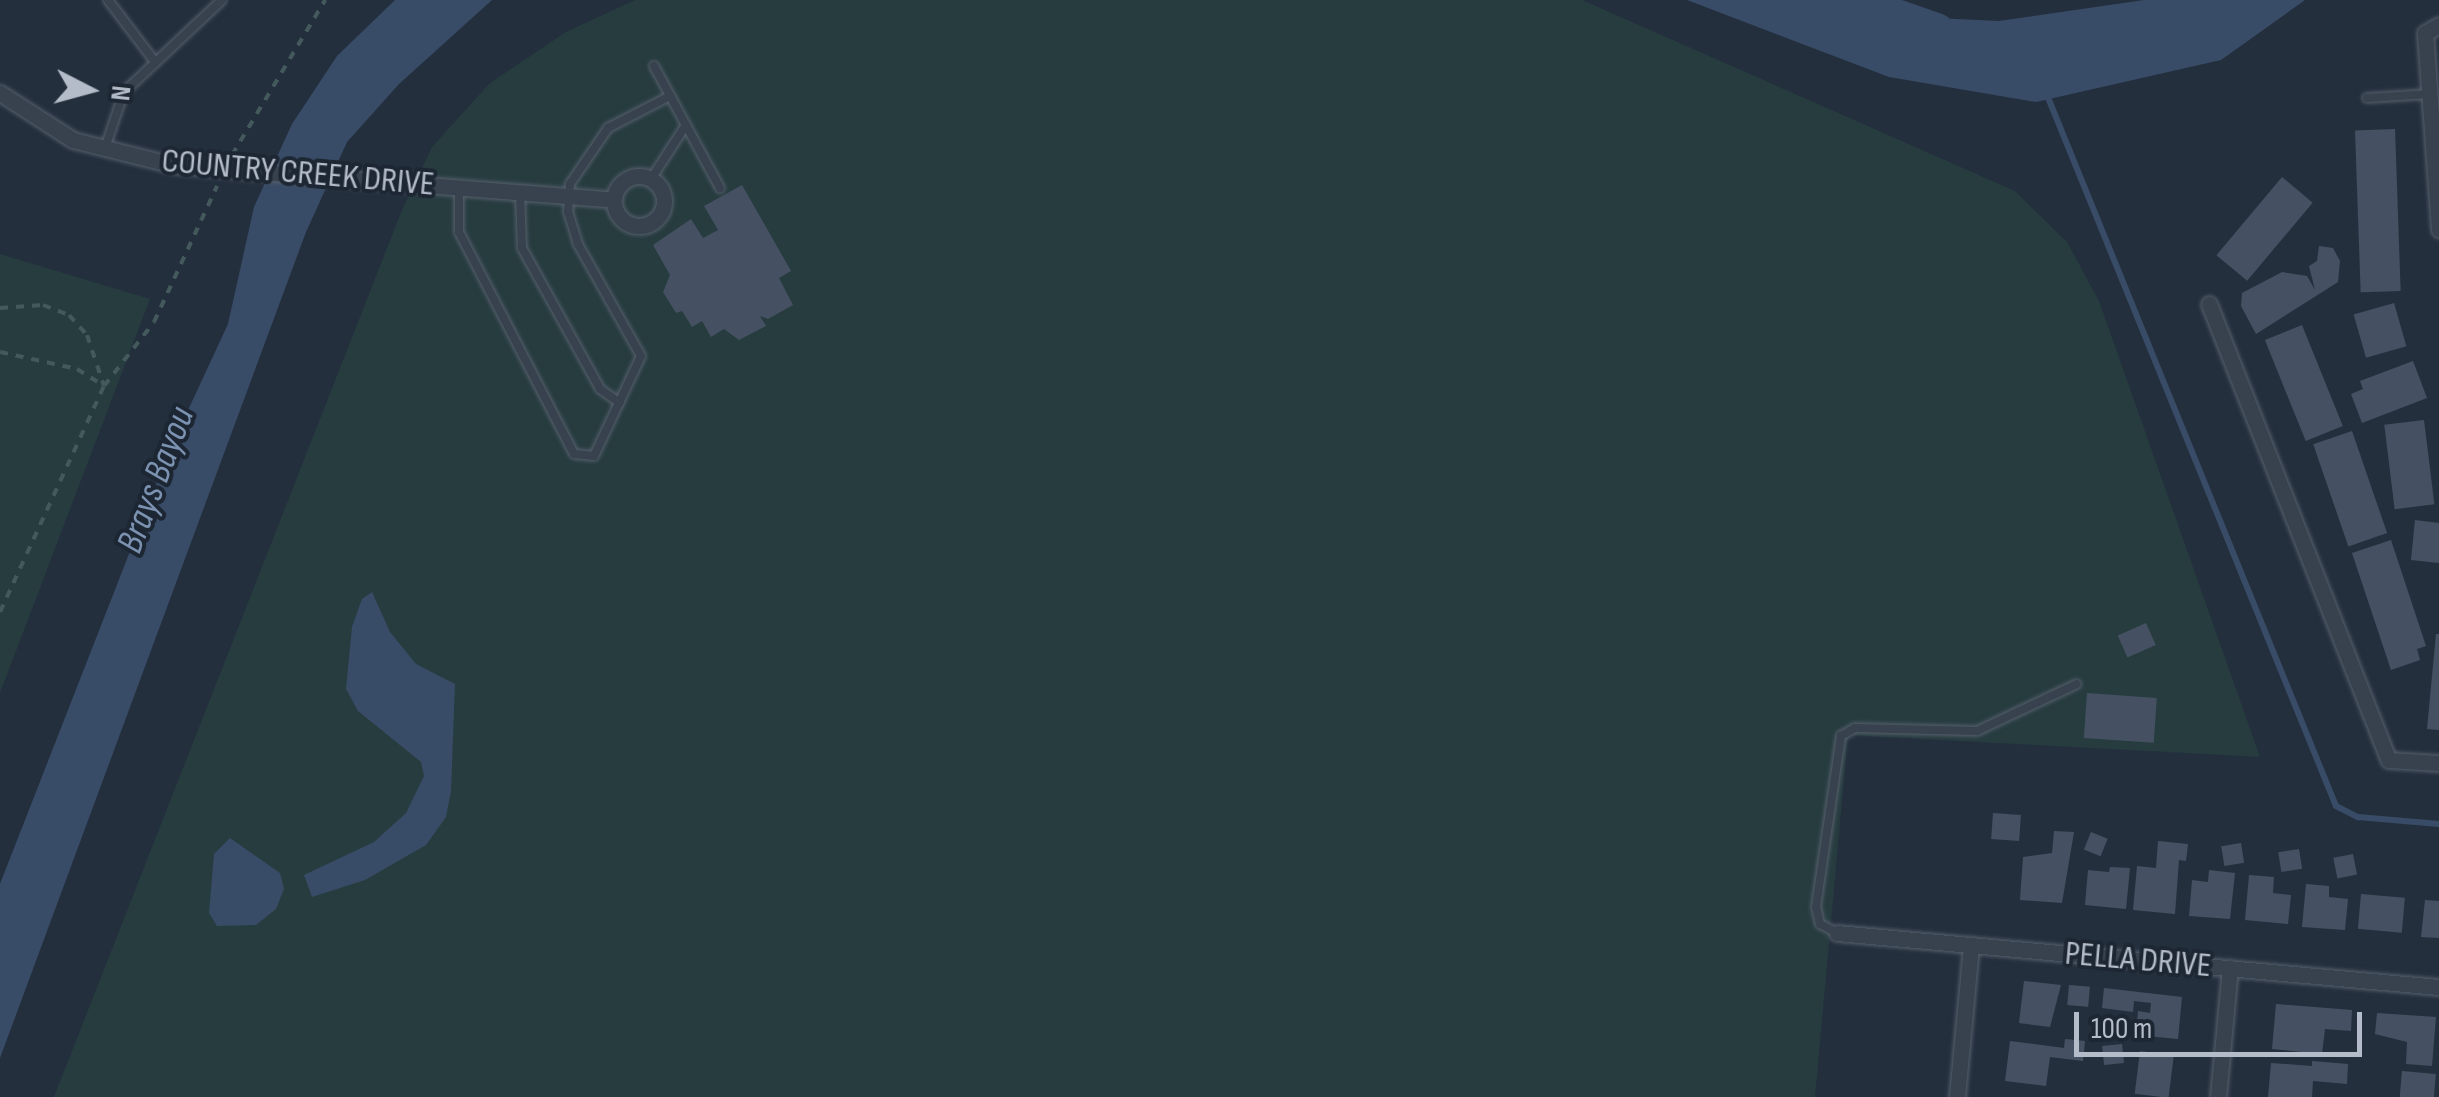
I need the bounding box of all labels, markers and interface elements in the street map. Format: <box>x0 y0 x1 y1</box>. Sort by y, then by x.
north arrow <box>40 40 140 140</box>
text: N <box>103 84 138 102</box>
street label: COUNTRY CREEK DRIVE <box>160 140 436 206</box>
water label: Brays Bayou <box>107 401 205 559</box>
street label: PELLA DRIVE <box>2063 933 2213 987</box>
scale bar <box>2079 992 2366 1054</box>
text: 100 m <box>2091 1011 2152 1047</box>

